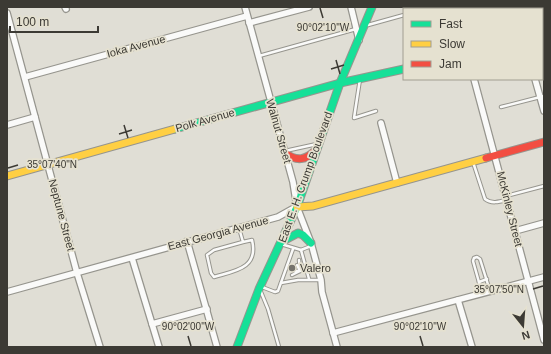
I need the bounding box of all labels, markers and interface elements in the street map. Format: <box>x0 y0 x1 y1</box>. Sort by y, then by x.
scale bar <box>10 8 98 34</box>
legend <box>403 8 543 80</box>
text: 100 m <box>16 15 49 29</box>
text: Fast <box>439 17 463 31</box>
text: 90°02'10"W <box>297 22 350 33</box>
street label: Ioka Avenue <box>105 32 167 60</box>
text: Slow <box>439 37 465 51</box>
text: Jam <box>439 57 462 71</box>
street label: Walnut Street <box>264 98 294 164</box>
street label: Polk Avenue <box>174 106 236 134</box>
street label: East E. H. Crump Boulevard <box>276 110 334 244</box>
text: 35°07'40"N <box>27 159 77 170</box>
street label: McKinley Street <box>495 170 525 248</box>
street label: Neptune Street <box>47 178 77 252</box>
street label: East Georgia Avenue <box>166 214 270 252</box>
place label: Valero <box>300 262 331 274</box>
marker: Valero <box>287 263 297 273</box>
text: 35°07'50"N <box>474 284 524 295</box>
north arrow <box>503 306 543 346</box>
text: 90°02'00"W <box>162 321 215 332</box>
text: 90°02'10"W <box>394 321 447 332</box>
text: N <box>520 329 531 342</box>

